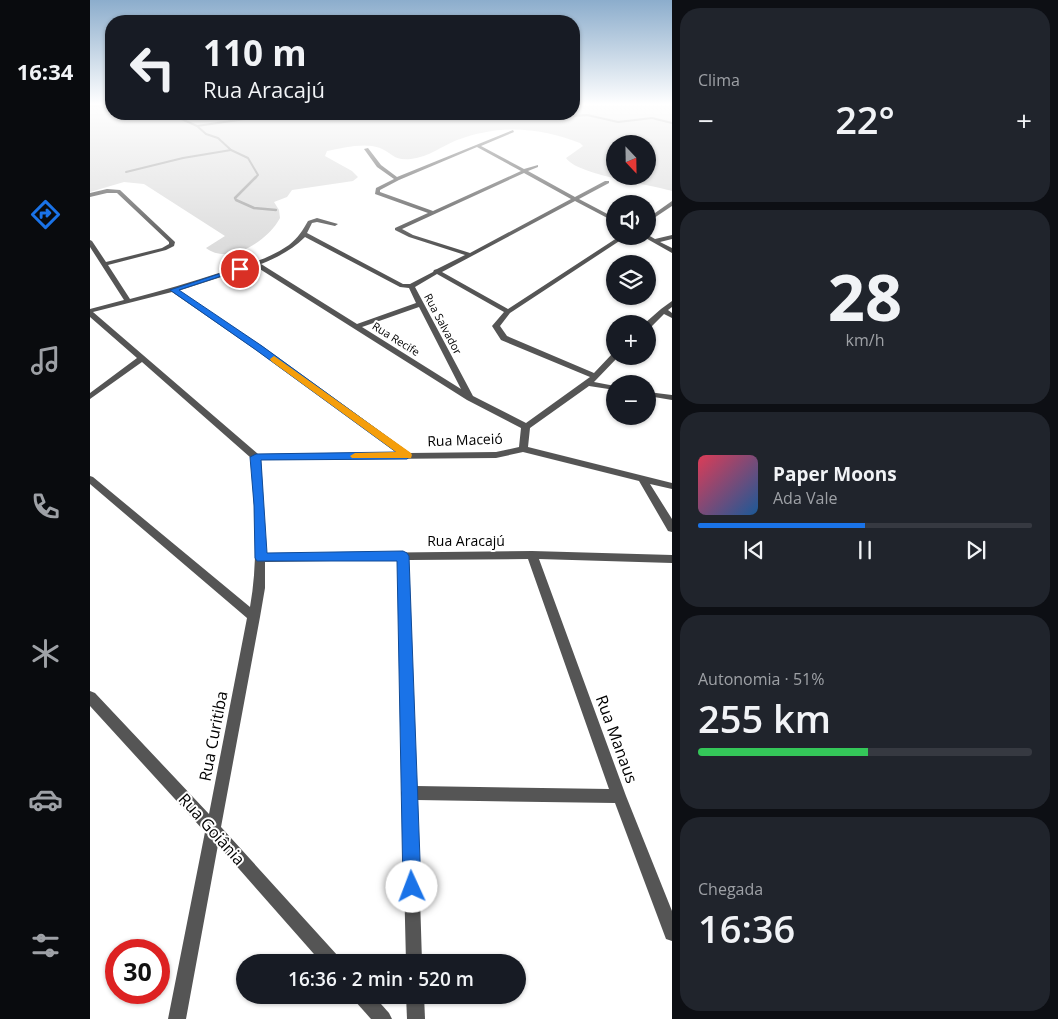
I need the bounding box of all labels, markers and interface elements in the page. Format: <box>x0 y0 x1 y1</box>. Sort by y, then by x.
text: 110 m <box>203 29 307 76</box>
icon: left <box>120 35 185 100</box>
text: 16:34 <box>17 56 73 86</box>
text: Clima <box>698 69 740 91</box>
text: Rua Aracajú <box>203 74 325 104</box>
text: 22° <box>835 93 895 145</box>
text: − <box>698 101 714 139</box>
text: + <box>1016 101 1032 139</box>
north arrow <box>606 135 656 185</box>
map controls <box>606 135 656 425</box>
button: sound <box>606 195 656 245</box>
icon: directions <box>28 197 63 232</box>
pin <box>219 248 261 290</box>
text: 28 <box>828 252 902 340</box>
icon: arrive <box>226 255 254 283</box>
button: layers <box>606 255 656 305</box>
street label: Rua Salvador <box>421 291 466 357</box>
button: + <box>606 315 656 365</box>
street label: Rua Recife <box>370 318 423 359</box>
text: km/h <box>846 329 884 351</box>
icon: music <box>28 343 63 378</box>
button: − <box>606 375 656 425</box>
street label: Rua Maceió <box>427 429 503 450</box>
text: Paper Moons <box>773 461 897 487</box>
text: Ada Vale <box>773 487 837 509</box>
icon: phone <box>28 489 63 524</box>
street label: Rua Aracajú <box>427 531 505 550</box>
icon: previous <box>740 536 768 564</box>
icon: pause <box>851 536 879 564</box>
icon: next <box>962 536 990 564</box>
icon: climate <box>28 636 63 671</box>
text: Autonomia · 51% <box>698 668 824 690</box>
street label: Rua Curitiba <box>193 689 233 783</box>
street label: Rua Manaus <box>591 692 643 786</box>
text: 255 km <box>698 692 831 744</box>
icon: car <box>28 782 63 817</box>
street label: Rua Goiânia <box>174 788 250 870</box>
position arrow <box>385 860 437 912</box>
text: Chegada <box>698 878 763 900</box>
text: 16:36 <box>698 902 795 954</box>
icon: filters <box>28 928 63 963</box>
speed limit sign: 30 <box>105 939 170 1004</box>
text: 16:36 · 2 min · 520 m <box>288 966 474 992</box>

